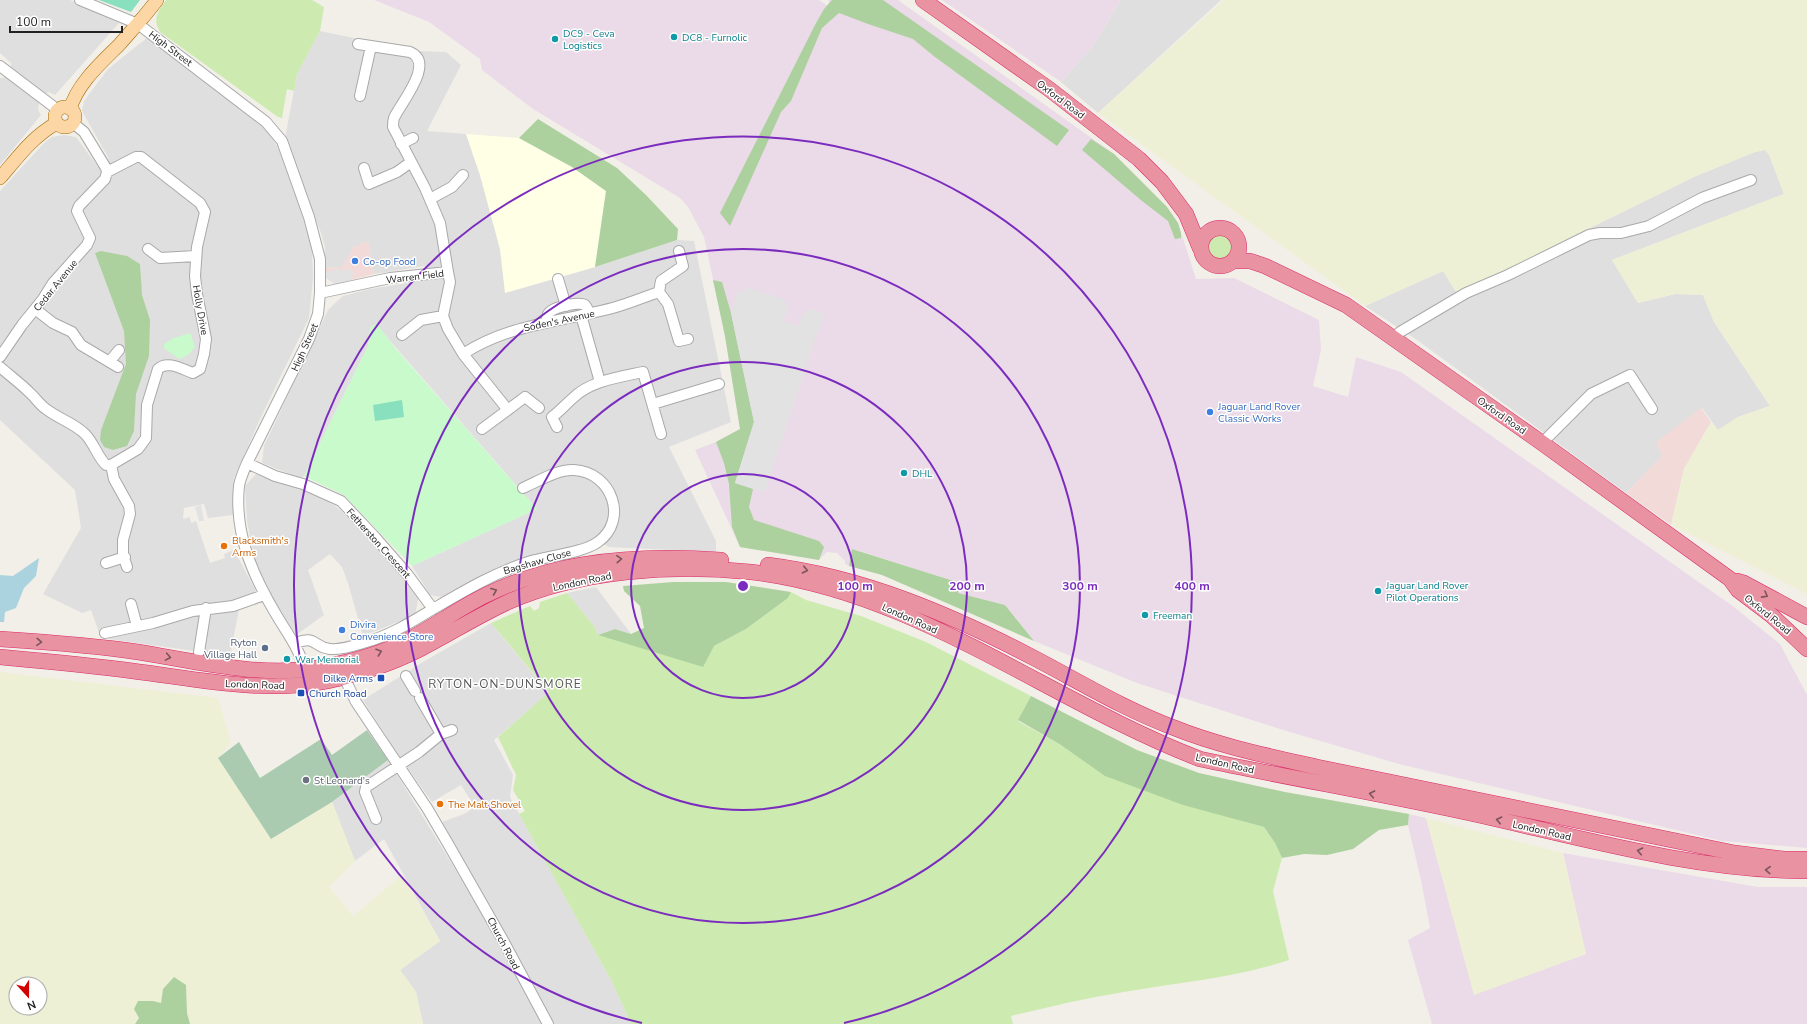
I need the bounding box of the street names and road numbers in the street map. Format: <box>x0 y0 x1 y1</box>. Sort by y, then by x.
street label: High Street <box>146 28 196 70</box>
street label: Oxford Road <box>1033 77 1087 123</box>
street label: Cedar Avenue <box>31 257 81 315</box>
street label: Warren Field <box>385 266 445 287</box>
street label: Holly Drive <box>189 284 211 336</box>
street label: Soden's Avenue <box>522 307 596 335</box>
street label: High Street <box>288 321 322 374</box>
street label: Oxford Road <box>1474 394 1529 438</box>
street label: Fetherston Crescent <box>343 506 414 582</box>
street label: Bagshaw Close <box>502 546 573 578</box>
street label: London Road <box>552 569 613 595</box>
street label: Oxford Road <box>1741 591 1794 638</box>
street label: London Road <box>880 600 940 637</box>
street label: London Road <box>225 677 285 693</box>
street label: London Road <box>1194 750 1256 778</box>
street label: London Road <box>1511 817 1573 845</box>
street label: Church Road <box>483 915 523 972</box>

